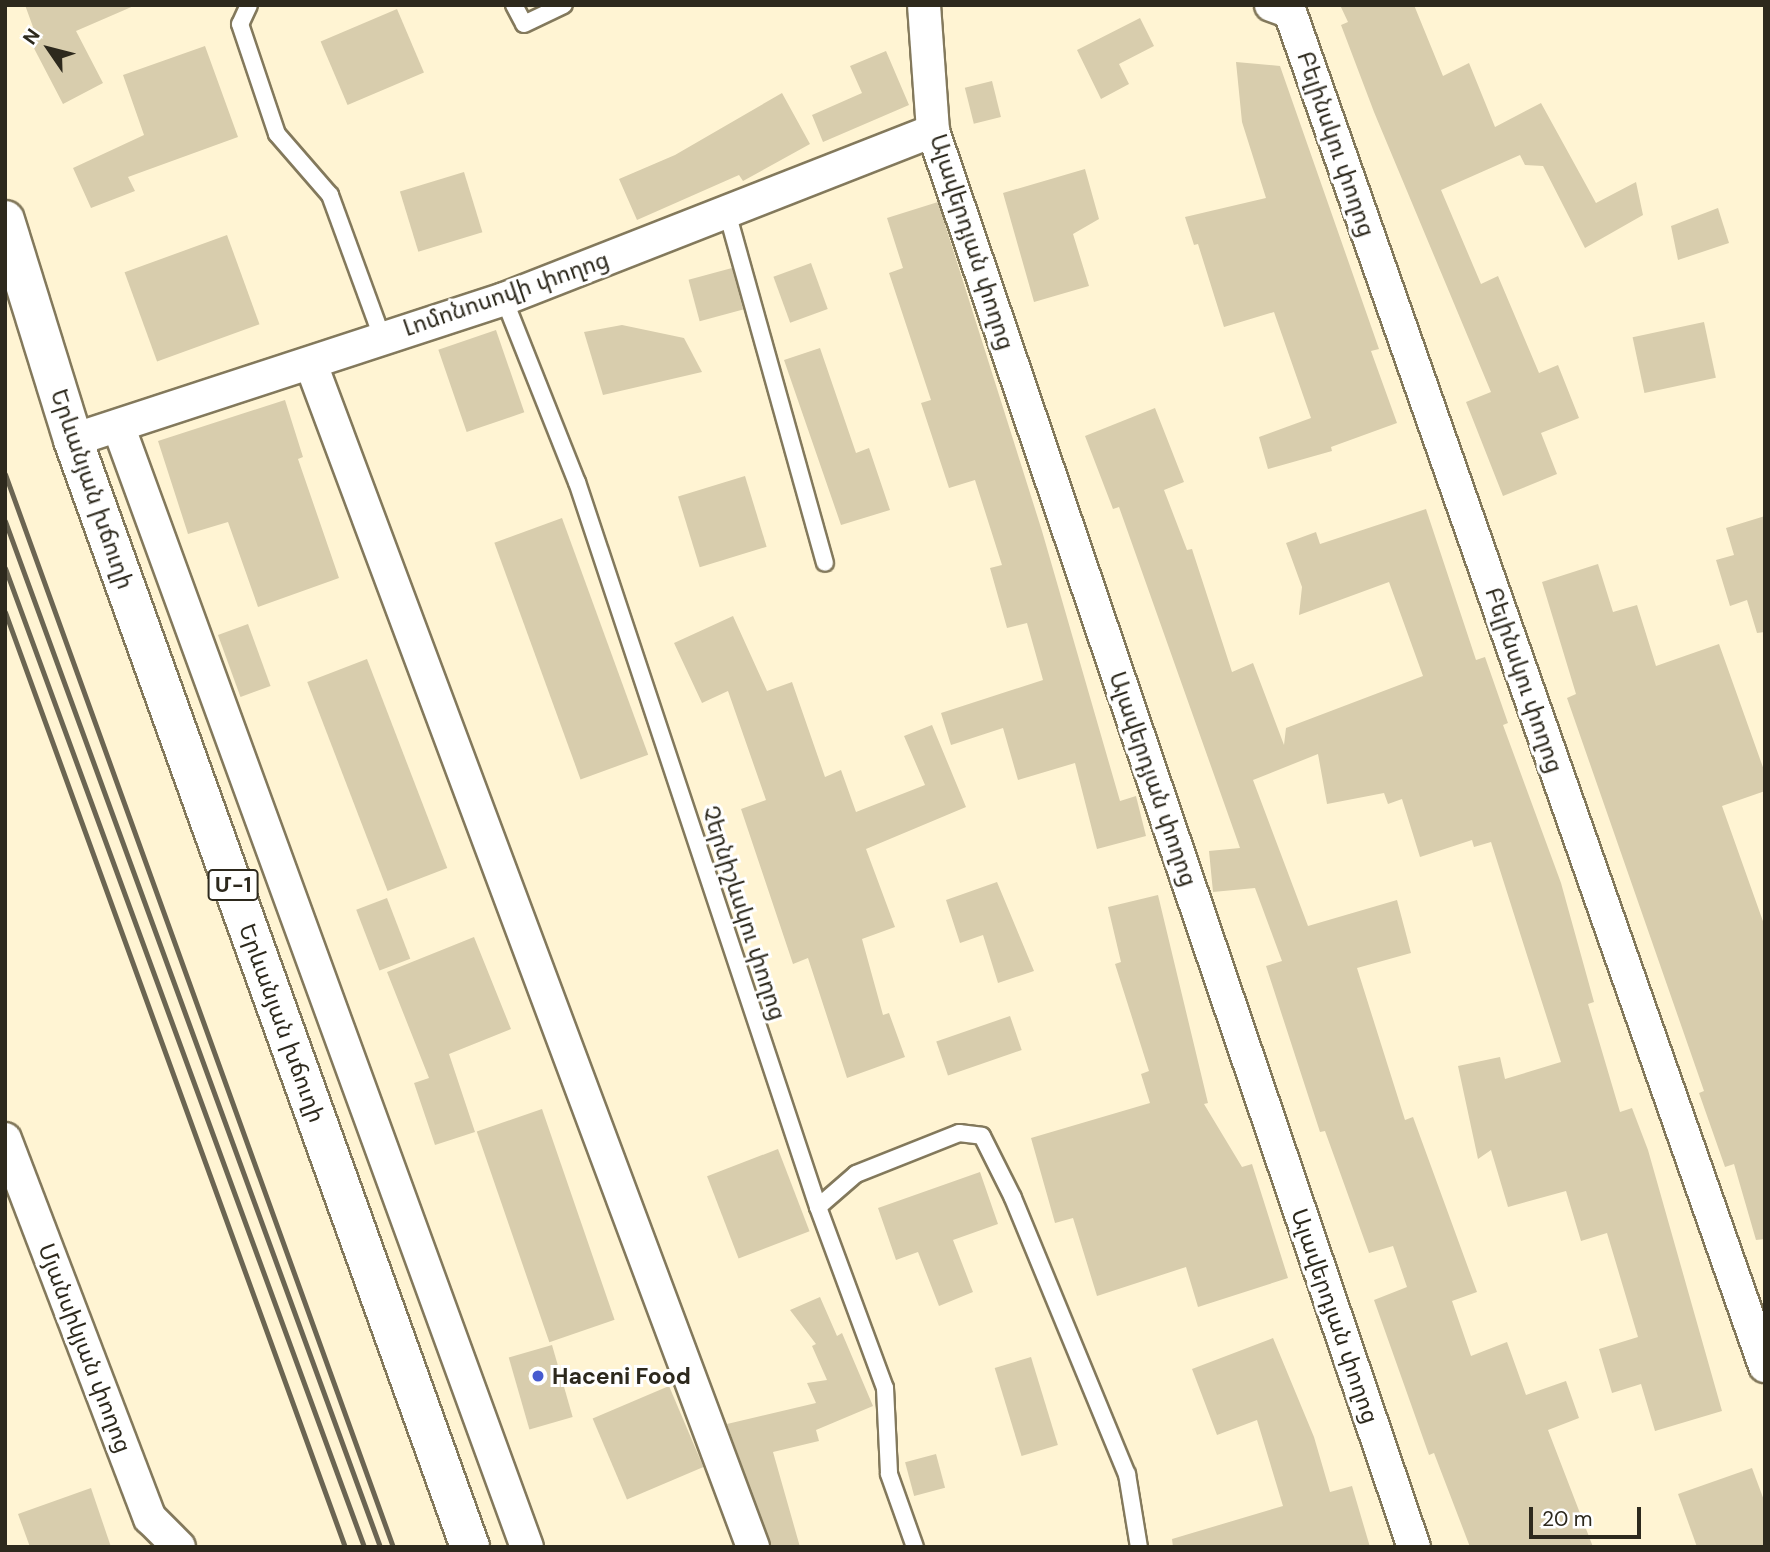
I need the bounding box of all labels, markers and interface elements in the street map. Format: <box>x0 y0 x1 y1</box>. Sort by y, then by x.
north arrow <box>14 14 84 84</box>
text: N <box>17 24 46 50</box>
street label: Բելինսկու փողոց <box>1291 48 1381 240</box>
street label: Ալավերդյան փողոց <box>924 131 1020 353</box>
street label: Լոմոնոսովի փողոց <box>399 246 613 342</box>
street label: Երևանյան խճուղի <box>45 385 139 593</box>
street label: Բելինսկու փողոց <box>1479 584 1569 776</box>
street label: Ալավերդյան փողոց <box>1103 668 1203 890</box>
street label: Չերնիշևսկու փողոց <box>696 802 792 1024</box>
road number: Մ-1 <box>207 868 259 903</box>
street label: Երևանյան խճուղի <box>233 920 331 1126</box>
street label: Ալավերդյան փողոց <box>1285 1205 1385 1427</box>
street label: Մյանսիկյան փողոց <box>32 1239 138 1457</box>
place label: Haceni Food <box>552 1362 691 1390</box>
marker: Haceni Food <box>530 1368 546 1384</box>
scale bar <box>1532 1492 1644 1536</box>
text: 20 m <box>1542 1505 1593 1533</box>

